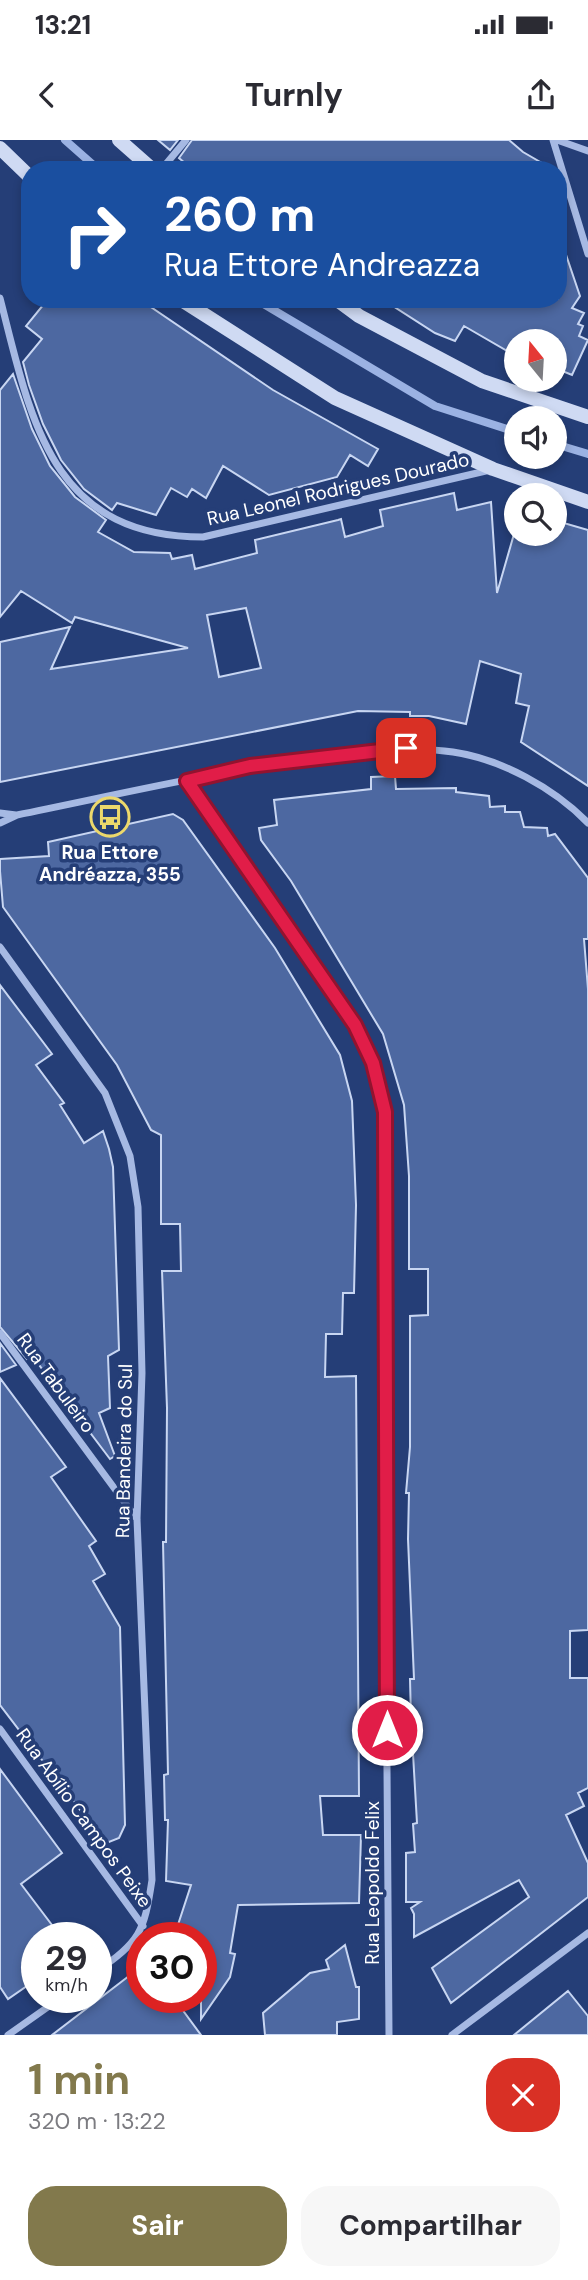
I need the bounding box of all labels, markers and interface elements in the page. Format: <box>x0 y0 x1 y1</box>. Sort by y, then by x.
text: 13:21 <box>35 8 91 42</box>
text: Turnly <box>245 74 343 116</box>
icon: back <box>28 76 66 114</box>
icon: share <box>522 76 560 114</box>
text: 260 m <box>164 182 315 246</box>
icon: right <box>49 189 140 280</box>
text: Rua Ettore Andreazza <box>164 244 480 286</box>
north arrow <box>504 329 567 392</box>
map controls <box>504 329 567 546</box>
button: sound <box>504 406 567 469</box>
street label: Rua Leonel Rodrigues Dourado <box>204 447 472 531</box>
button: search <box>504 483 567 546</box>
pin <box>376 718 436 778</box>
icon: arrive <box>387 729 425 767</box>
bus stop icon: Rua Ettore Andréazza, 355 <box>89 796 131 838</box>
place label: Rua Ettore Andréazza, 355 <box>39 840 181 887</box>
street label: Rua Tabuleiro <box>11 1328 101 1438</box>
street label: Rua Bandeira do Sul <box>110 1364 138 1538</box>
position arrow <box>350 1693 424 1767</box>
street label: Rua Abílio Campos Peixe <box>10 1723 158 1913</box>
street label: Rua Leopoldo Felix <box>360 1801 385 1965</box>
speed limit sign: 30 <box>126 1922 217 2013</box>
text: 29 <box>45 1935 88 1981</box>
text: km/h <box>45 1973 88 1997</box>
text: 1 min <box>28 2052 130 2107</box>
button: close <box>486 2058 560 2132</box>
text: 320 m · 13:22 <box>28 2106 166 2136</box>
button: Sair <box>28 2186 287 2266</box>
button: Compartilhar <box>301 2186 560 2266</box>

